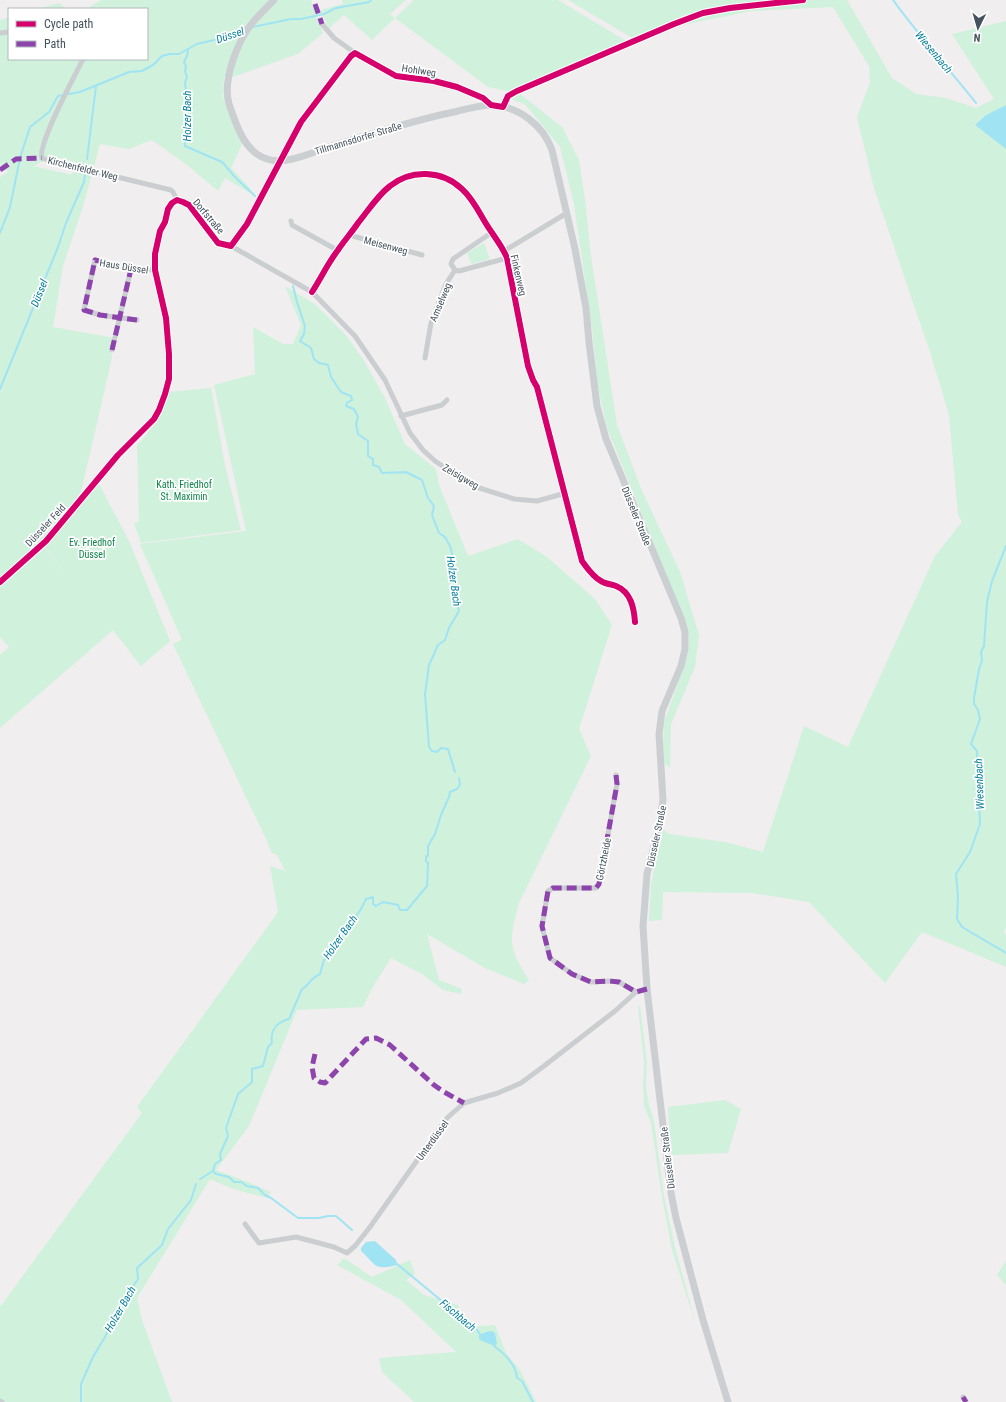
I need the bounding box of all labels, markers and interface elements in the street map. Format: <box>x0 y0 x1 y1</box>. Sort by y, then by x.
legend <box>8 8 148 60</box>
north arrow <box>958 8 998 48</box>
text: Cycle path <box>44 17 94 31</box>
water label: Düssel <box>215 25 246 46</box>
water label: Wiesenbach <box>912 29 955 76</box>
text: N <box>973 31 981 44</box>
text: Path <box>44 37 66 51</box>
street label: Hohlweg <box>401 62 437 79</box>
water label: Holzer Bach <box>181 91 194 141</box>
street label: Tillmannsdorfer Straße <box>313 120 403 157</box>
street label: Kirchenfelder Weg <box>47 154 119 183</box>
street label: Dorfstraße <box>191 197 227 236</box>
street label: Meisenweg <box>363 234 409 257</box>
street label: Finkenweg <box>508 253 529 297</box>
street label: Haus Düssel <box>99 257 149 276</box>
water label: Düssel <box>28 277 51 309</box>
street label: Amselweg <box>427 281 454 323</box>
street label: Zeisigweg <box>441 462 481 491</box>
park label: Kath. Friedhof St. Maximin <box>156 479 213 502</box>
street label: Düsseler Straße <box>620 485 653 547</box>
street label: Düsseler Feld <box>23 502 68 549</box>
park label: Ev. Friedhof Düssel <box>69 537 116 560</box>
water label: Holzer Bach <box>444 555 463 607</box>
water label: Wiesenbach <box>972 758 987 810</box>
street label: Düsseler Straße <box>645 804 668 868</box>
street label: Görtzheide <box>594 837 613 881</box>
water label: Holzer Bach <box>321 913 360 962</box>
street label: Unterdüssel <box>414 1118 451 1163</box>
street label: Düsseler Straße <box>658 1126 677 1190</box>
water label: Holzer Bach <box>102 1284 139 1334</box>
water label: Fischbach <box>437 1297 478 1334</box>

